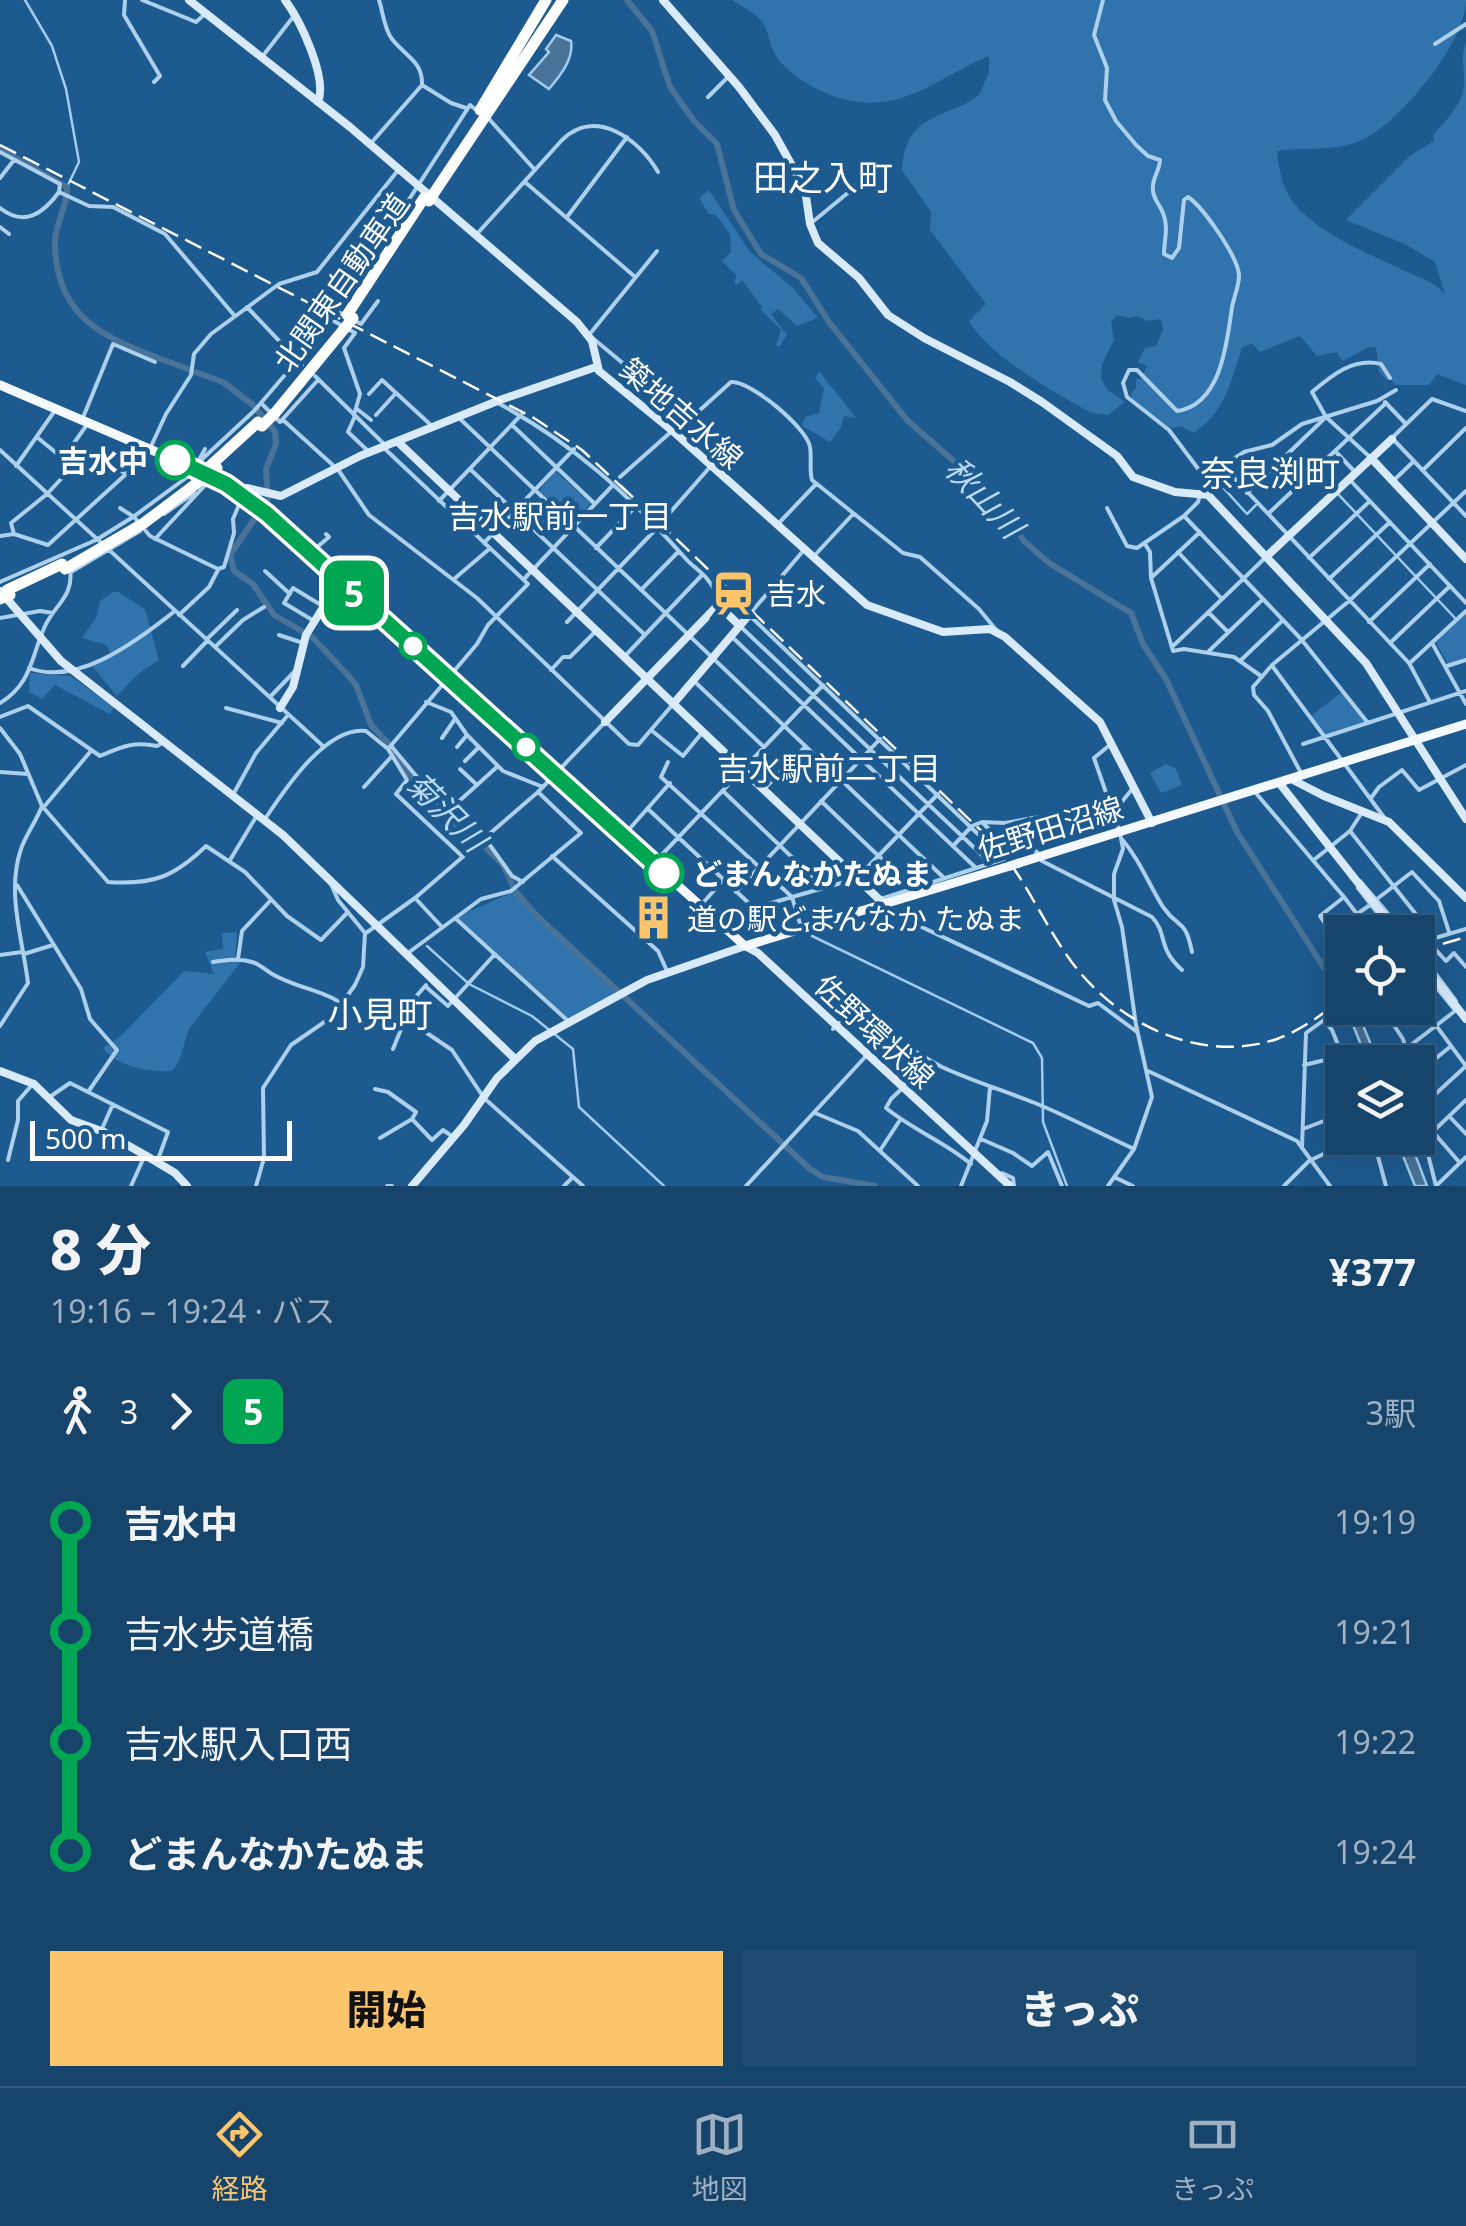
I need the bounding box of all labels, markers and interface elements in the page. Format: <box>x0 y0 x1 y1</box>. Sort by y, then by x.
district label: 田之入町 <box>753 153 893 200</box>
street label: 北関東自動車道 <box>264 184 418 380</box>
street label: 築地吉水線 <box>612 348 752 478</box>
place label: 吉水中 <box>58 440 148 481</box>
marker: 吉水中 <box>156 441 194 479</box>
water label: 秋山川 <box>937 447 1036 549</box>
district label: 奈良渕町 <box>1200 449 1340 496</box>
district label: 吉水駅前一丁目 <box>448 494 672 537</box>
line badge: 5 <box>322 560 386 626</box>
station icon: 吉水 <box>709 569 757 617</box>
text: 5 <box>344 570 364 617</box>
place label: 吉水 <box>766 573 826 614</box>
unlabelled marker <box>400 633 426 659</box>
unlabelled marker <box>513 734 539 760</box>
district label: 吉水駅前二丁目 <box>717 746 941 789</box>
water label: 菊沢川 <box>398 762 498 862</box>
street label: 佐野田沼線 <box>972 786 1128 870</box>
place label: どまんなかたぬま <box>692 853 932 894</box>
marker: どまんなかたぬま <box>645 854 683 892</box>
building icon: 道の駅どまんなか たぬま <box>630 894 678 942</box>
place label: 道の駅どまんなか たぬま <box>687 898 1025 939</box>
map controls <box>1325 915 1435 1155</box>
button: locate <box>1325 915 1435 1025</box>
street label: 佐野環状線 <box>806 965 944 1097</box>
district label: 小見町 <box>327 990 433 1037</box>
button: layers <box>1325 1045 1435 1155</box>
scale bar <box>30 1116 292 1160</box>
text: 500 m <box>45 1119 127 1157</box>
text: 8 分 <box>50 1211 151 1286</box>
text: ¥377 <box>1329 1245 1416 1297</box>
text: 19:16 – 19:24 · バス <box>50 1289 335 1332</box>
icon: walk <box>50 1384 105 1439</box>
icon: forward <box>153 1384 208 1439</box>
text: 5 <box>243 1388 263 1435</box>
text: 3 <box>120 1390 138 1433</box>
text: 3駅 <box>1366 1391 1416 1434</box>
text: 吉水中 <box>124 1497 238 1549</box>
text: 19:19 <box>1334 1500 1416 1543</box>
text: 吉水歩道橋 <box>124 1607 314 1659</box>
text: 19:21 <box>1334 1610 1416 1653</box>
text: 吉水駅入口西 <box>124 1717 352 1769</box>
text: 19:22 <box>1334 1720 1416 1763</box>
text: どまんなかたぬま <box>124 1827 428 1879</box>
text: 19:24 <box>1334 1830 1416 1873</box>
button: 開始 <box>50 1951 723 2066</box>
button: きっぷ <box>743 1951 1416 2066</box>
tab: 経路 <box>212 2107 268 2207</box>
tab: 地図 <box>692 2107 748 2207</box>
tab: きっぷ <box>1171 2107 1254 2207</box>

